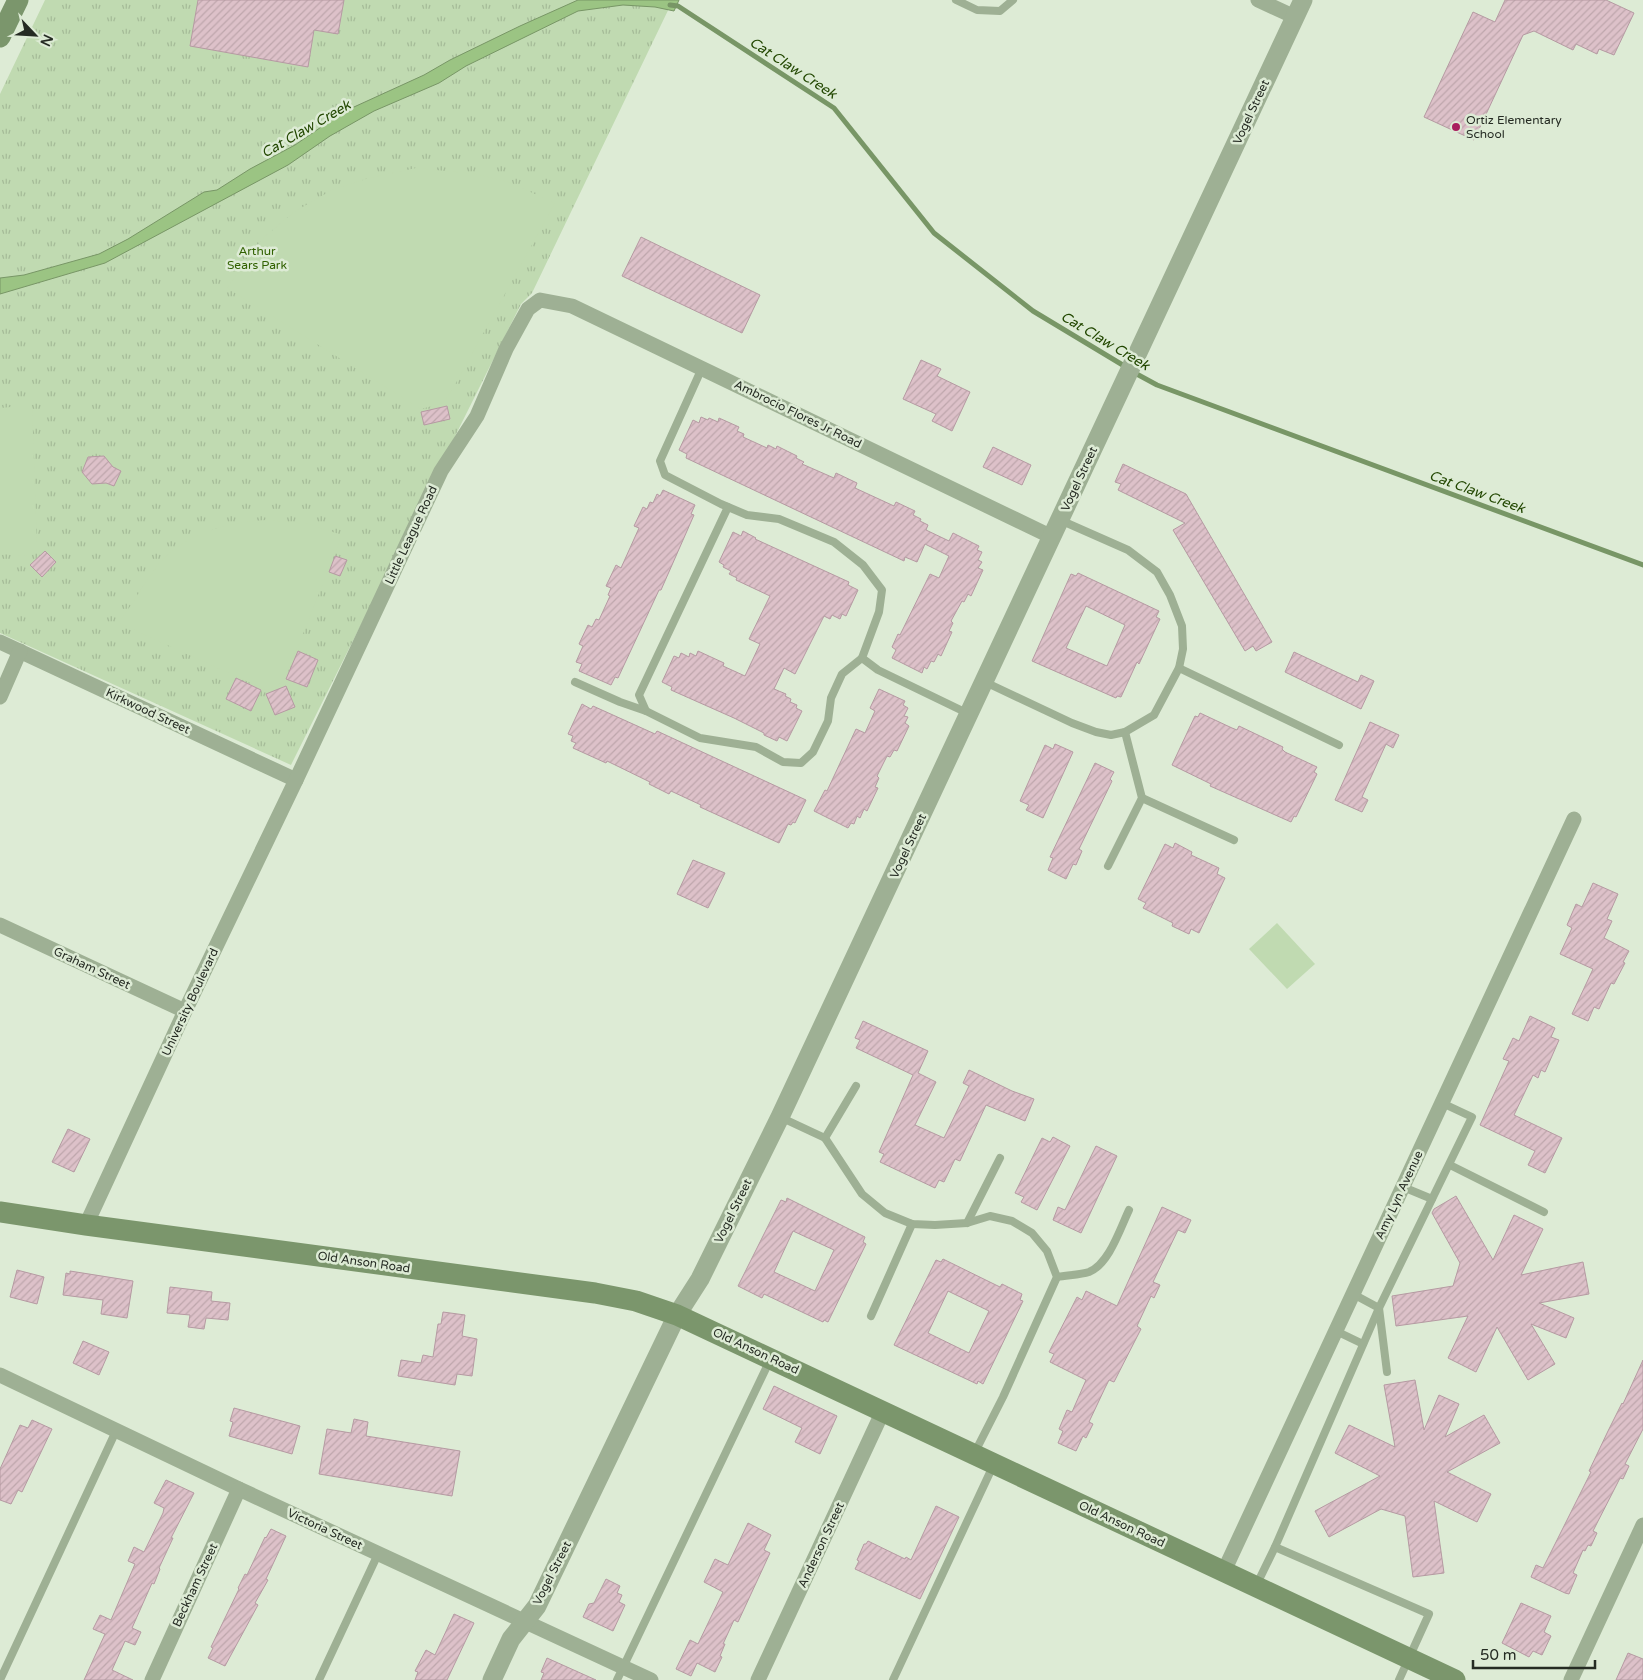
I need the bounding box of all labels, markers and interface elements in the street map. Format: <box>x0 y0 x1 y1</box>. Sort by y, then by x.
north arrow <box>10 10 60 60</box>
text: N <box>36 32 56 49</box>
water label: Cat Claw Creek <box>746 34 841 103</box>
street label: Vogel Street <box>1230 77 1272 147</box>
water label: Cat Claw Creek <box>258 96 355 161</box>
place label: Ortiz Elementary School <box>1466 113 1562 141</box>
marker: Ortiz Elementary School <box>1450 121 1462 133</box>
park label: Arthur Sears Park <box>227 244 287 272</box>
water label: Cat Claw Creek <box>1058 308 1154 375</box>
street label: Ambrocio Flores Jr Road <box>732 377 864 451</box>
street label: Vogel Street <box>1058 444 1100 514</box>
water label: Cat Claw Creek <box>1427 467 1528 518</box>
street label: Little League Road <box>382 483 440 587</box>
street label: Kirkwood Street <box>104 685 193 737</box>
street label: Vogel Street <box>887 811 929 881</box>
street label: Graham Street <box>51 944 133 992</box>
street label: University Boulevard <box>159 946 221 1058</box>
street label: Amy Lyn Avenue <box>1372 1148 1426 1242</box>
street label: Vogel Street <box>711 1176 755 1245</box>
street label: Old Anson Road <box>317 1249 411 1275</box>
street label: Old Anson Road <box>711 1325 801 1377</box>
street label: Old Anson Road <box>1077 1498 1167 1550</box>
street label: Anderson Street <box>795 1500 847 1590</box>
street label: Victoria Street <box>285 1506 365 1553</box>
street label: Vogel Street <box>530 1538 574 1607</box>
street label: Beckham Street <box>170 1541 221 1629</box>
scale bar <box>1473 1638 1596 1670</box>
text: 50 m <box>1480 1646 1517 1664</box>

